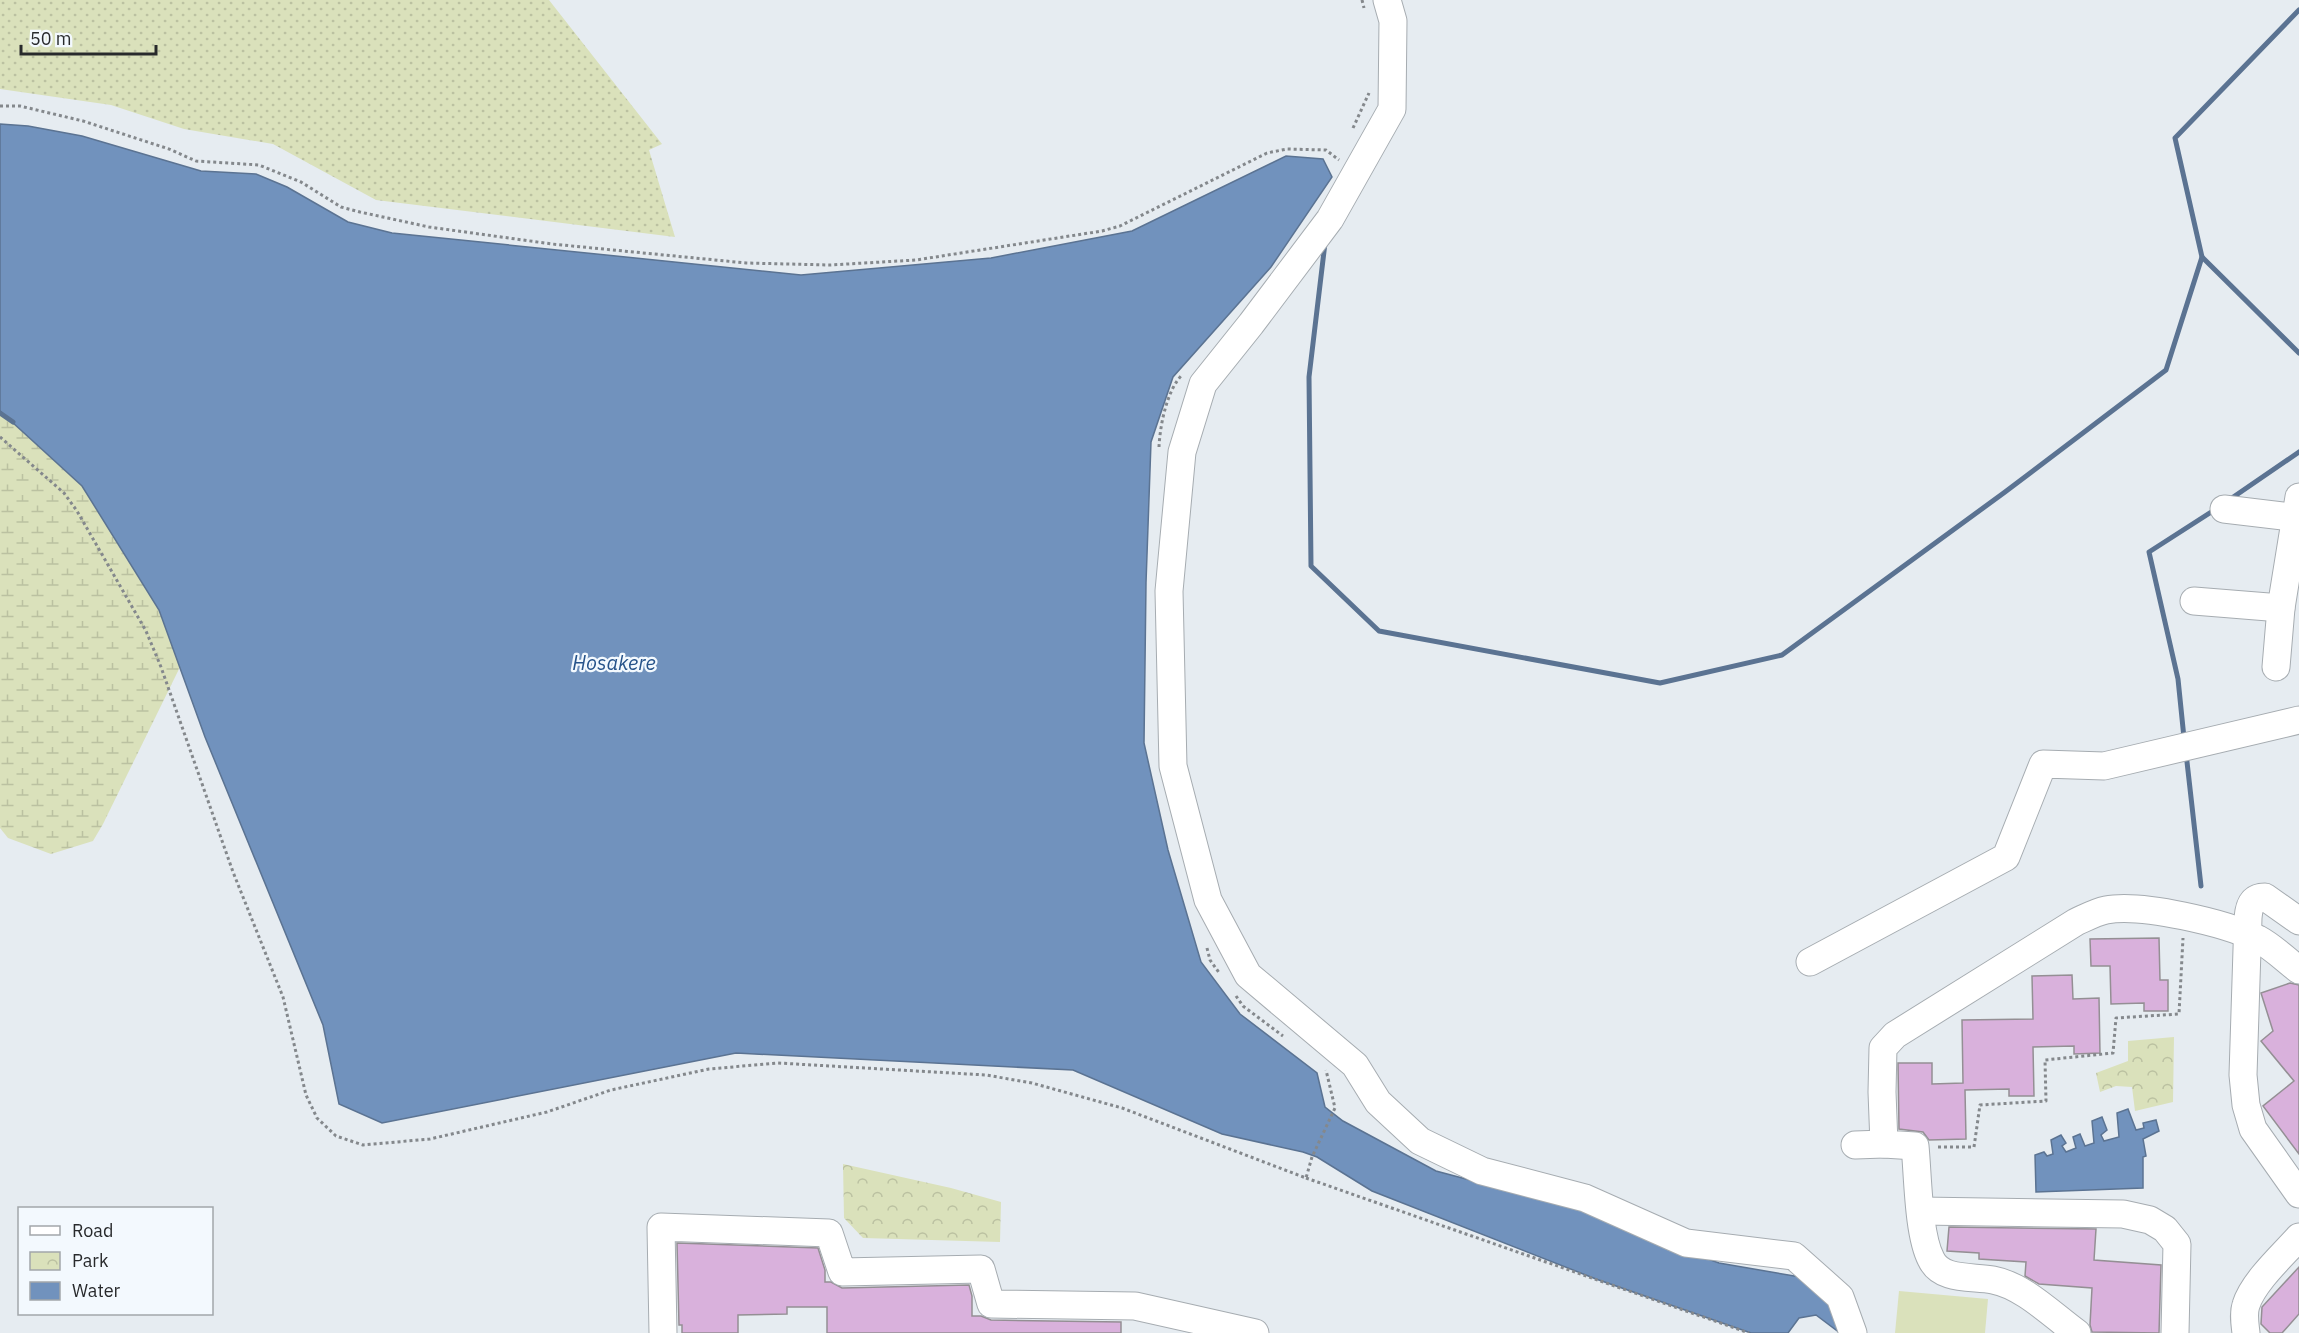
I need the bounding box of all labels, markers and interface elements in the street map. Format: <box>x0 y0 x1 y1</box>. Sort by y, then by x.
scale bar <box>21 18 156 56</box>
text: 50 m <box>30 27 72 50</box>
water label: Hosakere <box>572 649 656 676</box>
legend <box>18 1207 213 1315</box>
text: Road <box>72 1219 113 1242</box>
text: Park <box>72 1249 109 1272</box>
text: Water <box>72 1279 121 1302</box>

